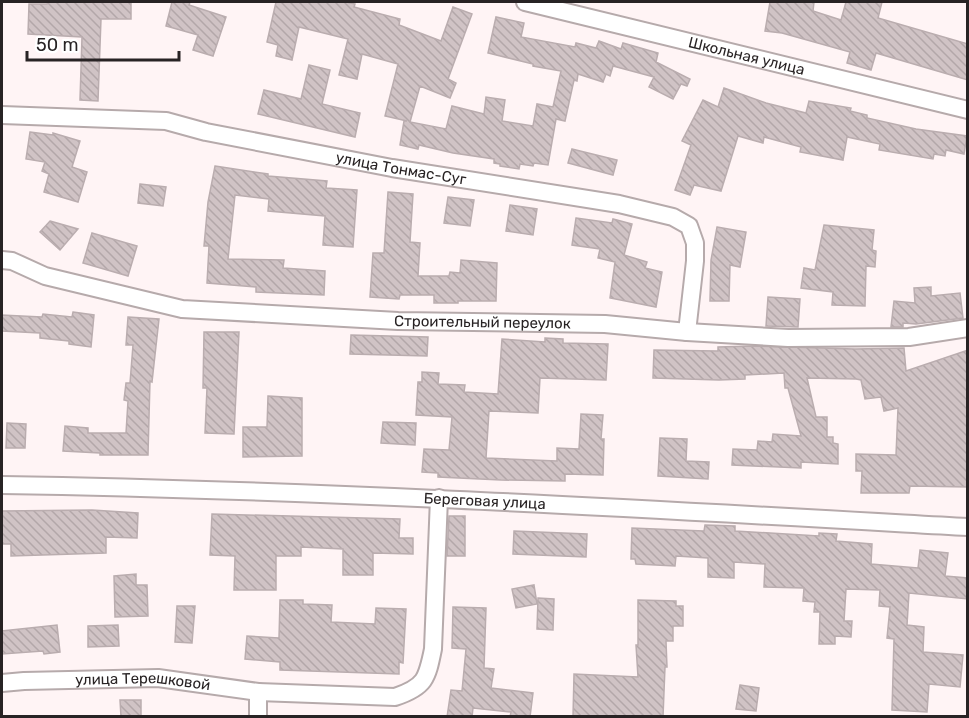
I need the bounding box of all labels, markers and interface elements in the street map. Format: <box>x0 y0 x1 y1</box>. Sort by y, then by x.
scale bar <box>27 24 178 62</box>
street label: Школьная улица <box>686 33 807 79</box>
text: 50 m <box>36 34 79 56</box>
street label: улица Тонмас-Суг <box>334 148 468 189</box>
street label: Строительный переулок <box>394 312 571 333</box>
street label: Береговая улица <box>423 489 546 513</box>
street label: улица Терешковой <box>75 669 211 694</box>

